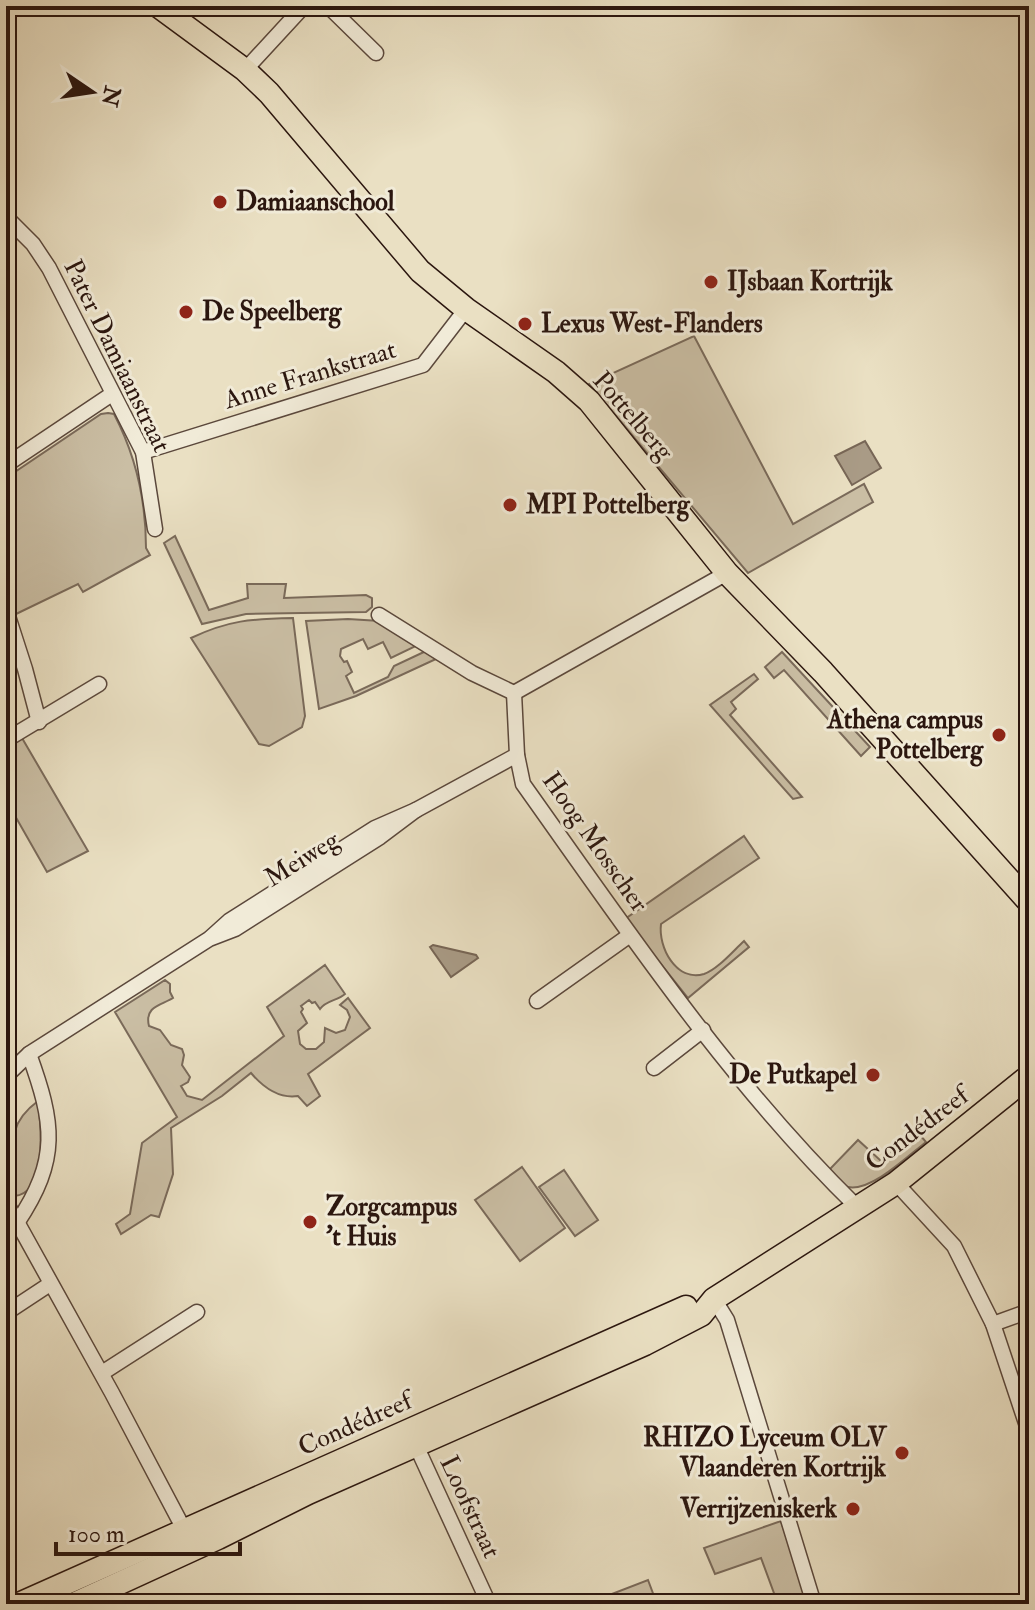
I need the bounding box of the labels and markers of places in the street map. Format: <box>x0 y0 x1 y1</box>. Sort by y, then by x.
place label: Damiaanschool <box>236 186 395 218</box>
marker: Damiaanschool <box>211 193 229 211</box>
place label: IJsbaan Kortrijk <box>727 266 893 298</box>
marker: IJsbaan Kortrijk <box>702 273 720 291</box>
place label: De Speelberg <box>202 296 343 329</box>
marker: De Speelberg <box>177 303 195 321</box>
place label: Lexus West-Flanders <box>541 308 763 340</box>
marker: Lexus West-Flanders <box>516 315 534 333</box>
place label: MPI Pottelberg <box>525 489 691 522</box>
marker: MPI Pottelberg <box>501 496 519 514</box>
place label: Athena campus Pottelberg <box>826 704 984 767</box>
marker: Athena campus Pottelberg <box>990 726 1008 744</box>
place label: De Putkapel <box>729 1059 857 1092</box>
marker: De Putkapel <box>864 1066 882 1084</box>
place label: Zorgcampus 't Huis <box>326 1191 457 1253</box>
marker: Zorgcampus 't Huis <box>301 1213 319 1231</box>
place label: RHIZO Lyceum OLV Vlaanderen Kortrijk <box>643 1422 888 1484</box>
marker: RHIZO Lyceum OLV Vlaanderen Kortrijk <box>893 1444 911 1462</box>
place label: Verrijzeniskerk <box>679 1493 838 1525</box>
marker: Verrijzeniskerk <box>844 1500 862 1518</box>

